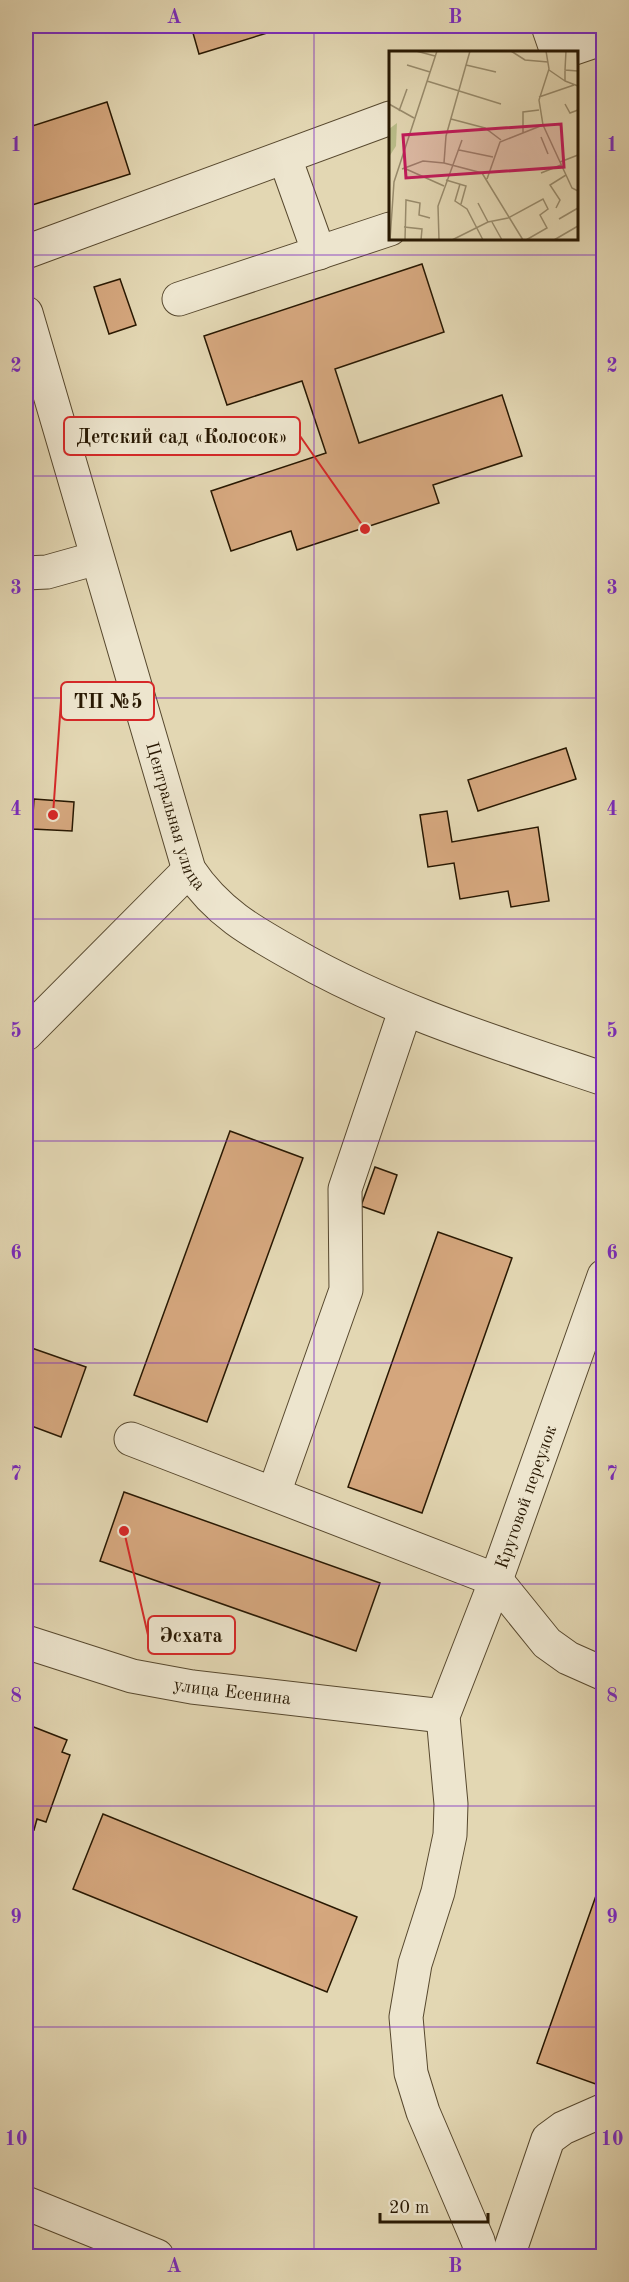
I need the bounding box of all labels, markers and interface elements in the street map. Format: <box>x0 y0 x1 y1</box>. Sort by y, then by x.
text: A <box>166 8 182 28</box>
text: B <box>448 8 462 28</box>
inset map <box>389 51 578 240</box>
text: 1 <box>10 136 22 156</box>
text: 1 <box>606 136 618 156</box>
text: 2 <box>10 357 22 377</box>
text: 2 <box>606 357 618 377</box>
callout: Детский сад «Колосок» <box>64 417 300 455</box>
text: Детский сад «Колосок» <box>76 428 288 448</box>
text: 3 <box>10 579 22 599</box>
text: 3 <box>606 579 618 599</box>
callout: ТП №5 <box>61 682 154 720</box>
text: ТП №5 <box>73 692 143 713</box>
street label: Центральная улица <box>142 740 209 894</box>
text: 4 <box>10 800 22 820</box>
text: 4 <box>606 800 618 820</box>
text: 5 <box>10 1021 22 1042</box>
text: 5 <box>606 1021 618 1042</box>
text: 6 <box>10 1244 22 1264</box>
text: 6 <box>606 1244 618 1264</box>
street label: Круговой переулок <box>493 1423 560 1571</box>
text: 7 <box>10 1465 22 1485</box>
text: 7 <box>606 1465 618 1485</box>
callout: Эсхата <box>148 1616 235 1654</box>
text: Эсхата <box>159 1627 223 1647</box>
street label: улица Есенина <box>172 1676 292 1708</box>
text: 8 <box>10 1687 22 1707</box>
text: 8 <box>606 1687 618 1707</box>
text: 9 <box>10 1908 22 1928</box>
text: 9 <box>606 1908 618 1928</box>
text: 10 <box>4 2130 28 2150</box>
text: 10 <box>600 2130 624 2150</box>
scale bar <box>380 2186 488 2224</box>
text: 20 m <box>389 2199 429 2217</box>
text: A <box>166 2257 182 2277</box>
text: B <box>448 2257 462 2277</box>

